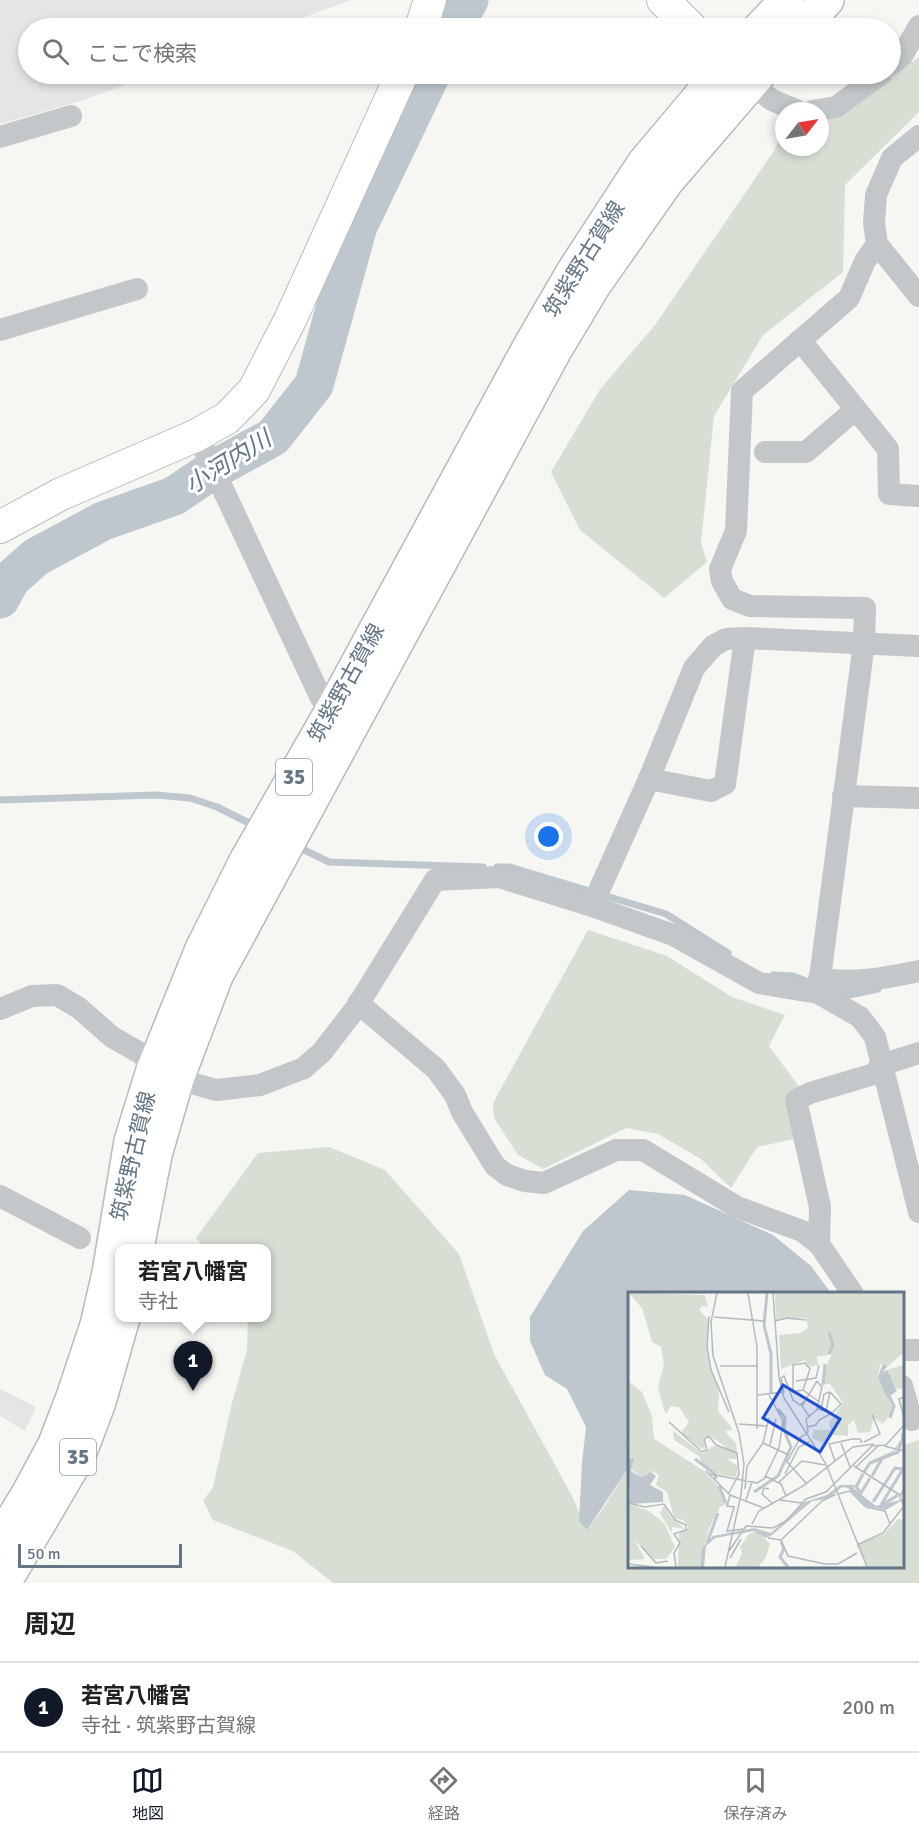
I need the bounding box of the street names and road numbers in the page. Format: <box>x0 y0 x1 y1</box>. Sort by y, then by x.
street label: 筑紫野古賀線 <box>538 196 630 322</box>
street label: 筑紫野古賀線 <box>302 619 390 747</box>
road number: 35 <box>276 759 312 795</box>
street label: 筑紫野古賀線 <box>105 1089 161 1223</box>
road number: 35 <box>60 1439 96 1475</box>

